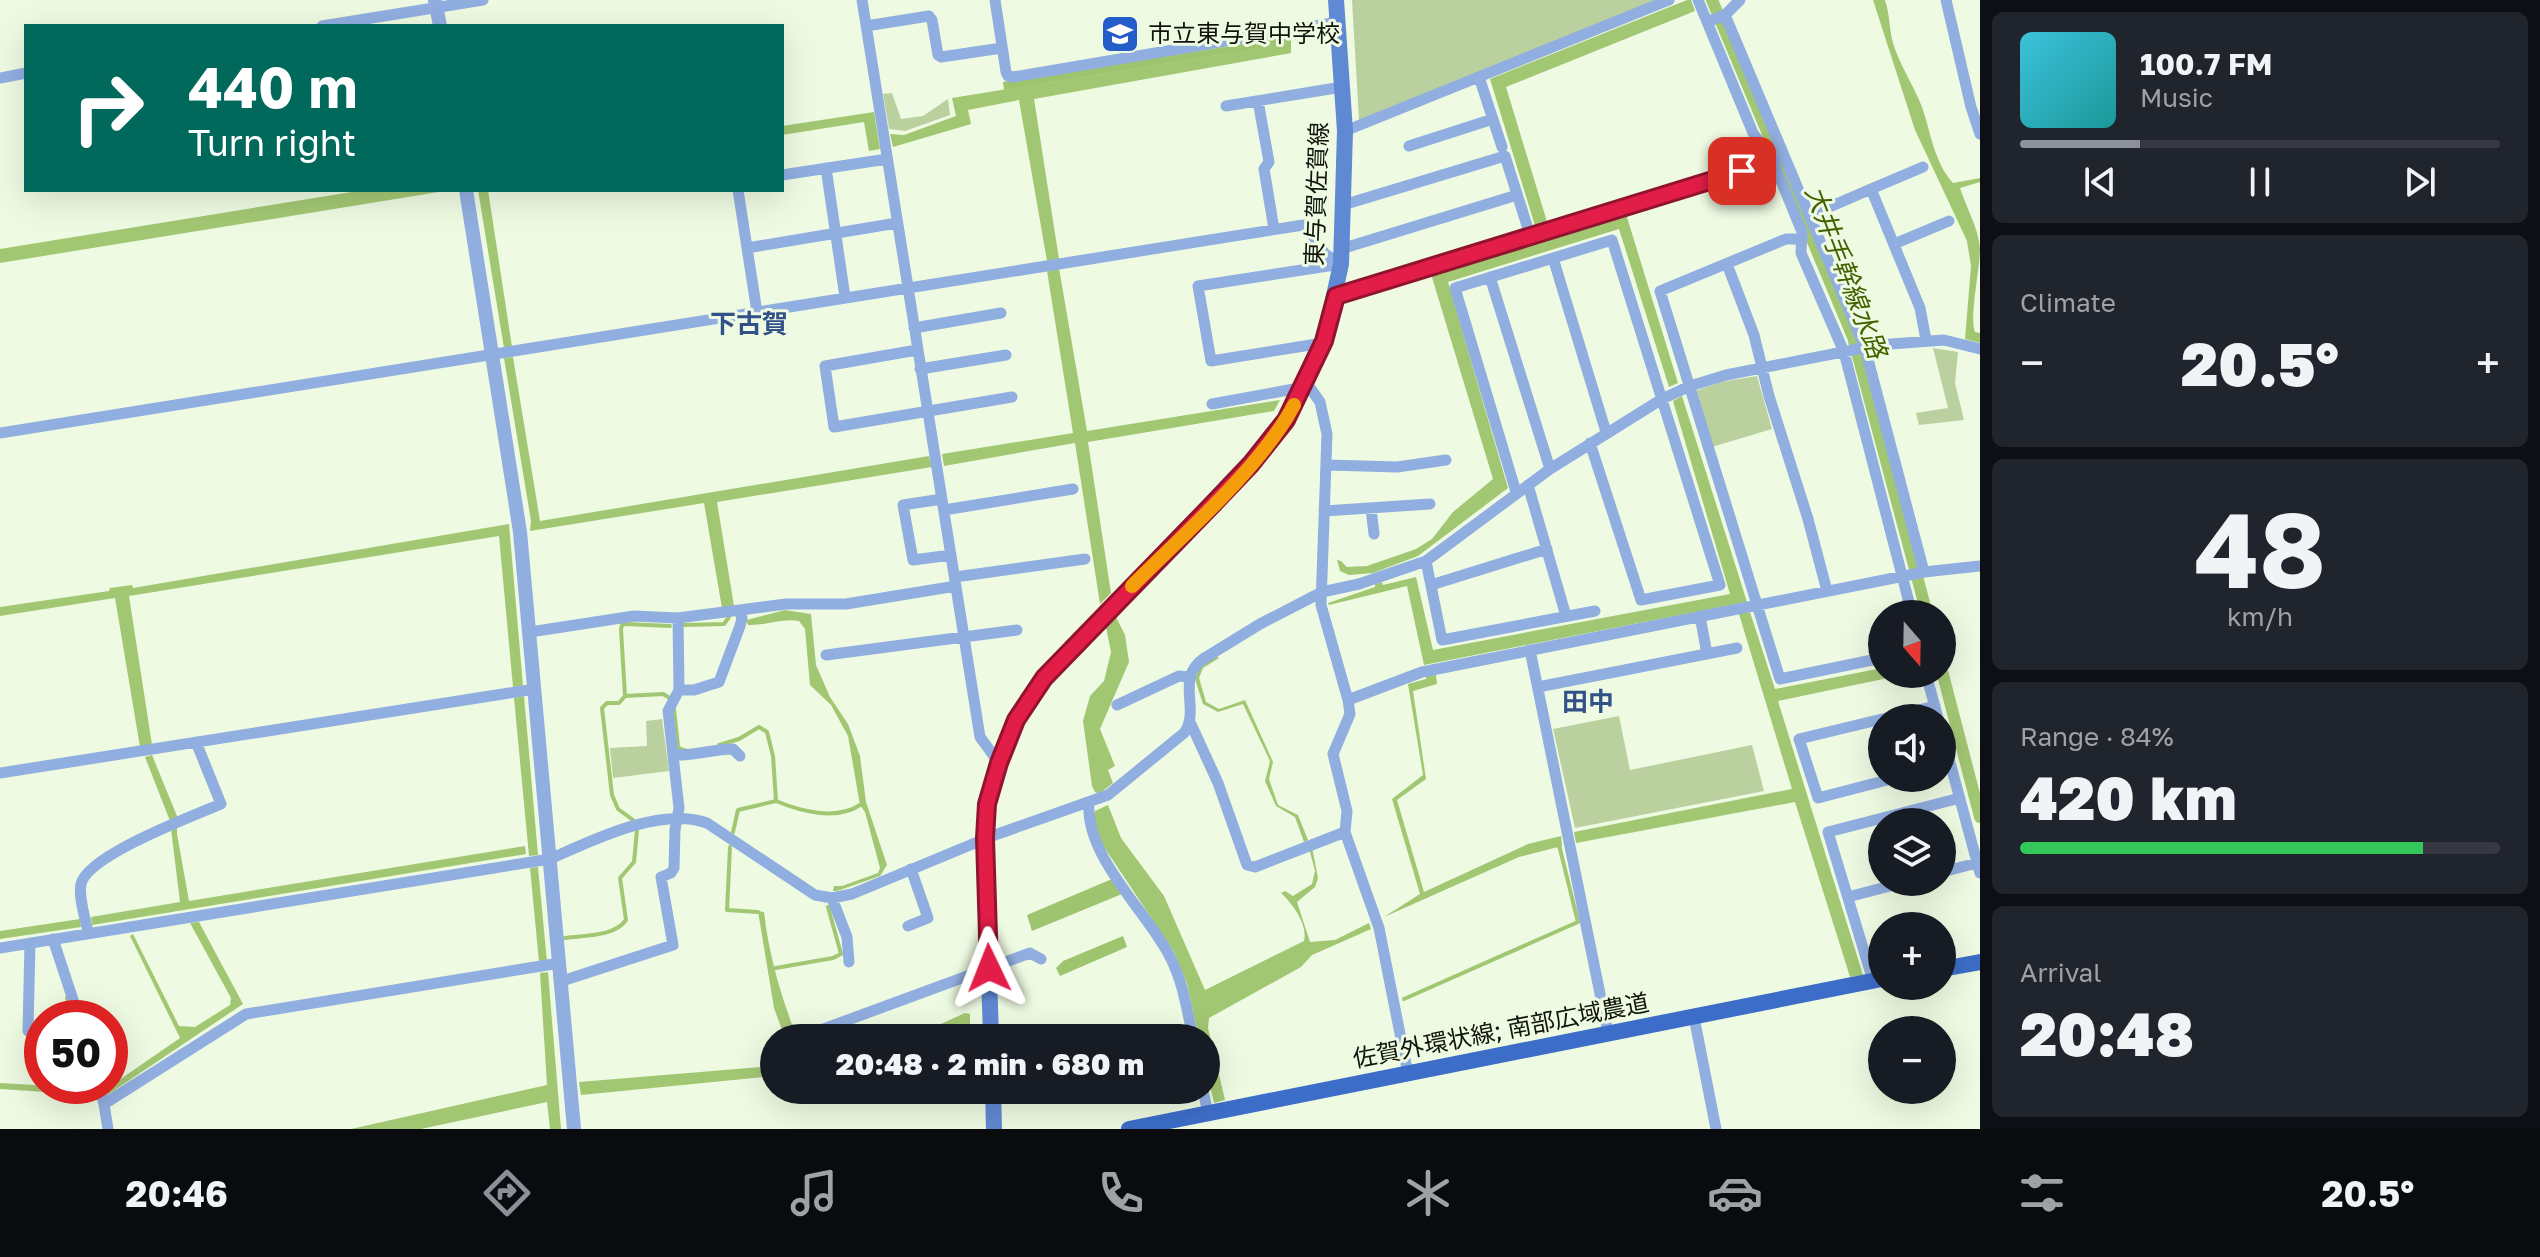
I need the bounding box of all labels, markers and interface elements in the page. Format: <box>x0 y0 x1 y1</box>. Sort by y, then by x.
school or university icon: 市立東与賀中学校 <box>1099 13 1141 55</box>
place label: 市立東与賀中学校 <box>1148 18 1340 47</box>
text: 100.7 FM <box>2140 46 2272 82</box>
text: 440 m <box>188 53 357 120</box>
icon: right <box>56 56 160 160</box>
text: Music <box>2140 82 2213 113</box>
text: Turn right <box>188 121 356 164</box>
street label: 東与賀佐賀線 <box>1298 121 1333 266</box>
pin <box>1708 137 1776 205</box>
icon: arrive <box>1720 149 1764 193</box>
icon: previous <box>2078 160 2122 204</box>
icon: pause <box>2238 160 2282 204</box>
icon: next <box>2398 160 2442 204</box>
water label: 大井手幹線水路 <box>1799 181 1894 364</box>
text: Climate <box>2020 287 2116 318</box>
district label: 下古賀 <box>710 308 788 339</box>
text: 20.5° <box>2181 327 2339 399</box>
text: − <box>2020 336 2044 389</box>
text: + <box>2476 336 2500 389</box>
text: 48 <box>2194 486 2326 611</box>
north arrow <box>1868 600 1956 688</box>
map controls <box>1868 600 1956 1104</box>
text: km/h <box>2227 601 2293 632</box>
district label: 田中 <box>1562 686 1614 717</box>
button: sound <box>1868 704 1956 792</box>
text: Range · 84% <box>2020 721 2174 752</box>
text: 420 km <box>2020 761 2237 833</box>
button: layers <box>1868 808 1956 896</box>
button: + <box>1868 912 1956 1000</box>
position arrow <box>947 926 1031 1010</box>
text: Arrival <box>2020 957 2101 988</box>
street label: 佐賀外環状線; 南部広域農道 <box>1350 987 1651 1072</box>
text: 20:48 <box>2020 997 2194 1069</box>
speed limit sign: 50 <box>24 1000 128 1104</box>
button: − <box>1868 1016 1956 1104</box>
text: 20:48 · 2 min · 680 m <box>836 1046 1144 1082</box>
icon: directions <box>479 1165 535 1221</box>
icon: music <box>786 1165 842 1221</box>
icon: phone <box>1093 1165 1149 1221</box>
icon: climate <box>1400 1165 1456 1221</box>
icon: car <box>1707 1165 1763 1221</box>
icon: filters <box>2014 1165 2070 1221</box>
text: 20:46 <box>126 1172 228 1215</box>
text: 20.5° <box>2321 1172 2414 1215</box>

